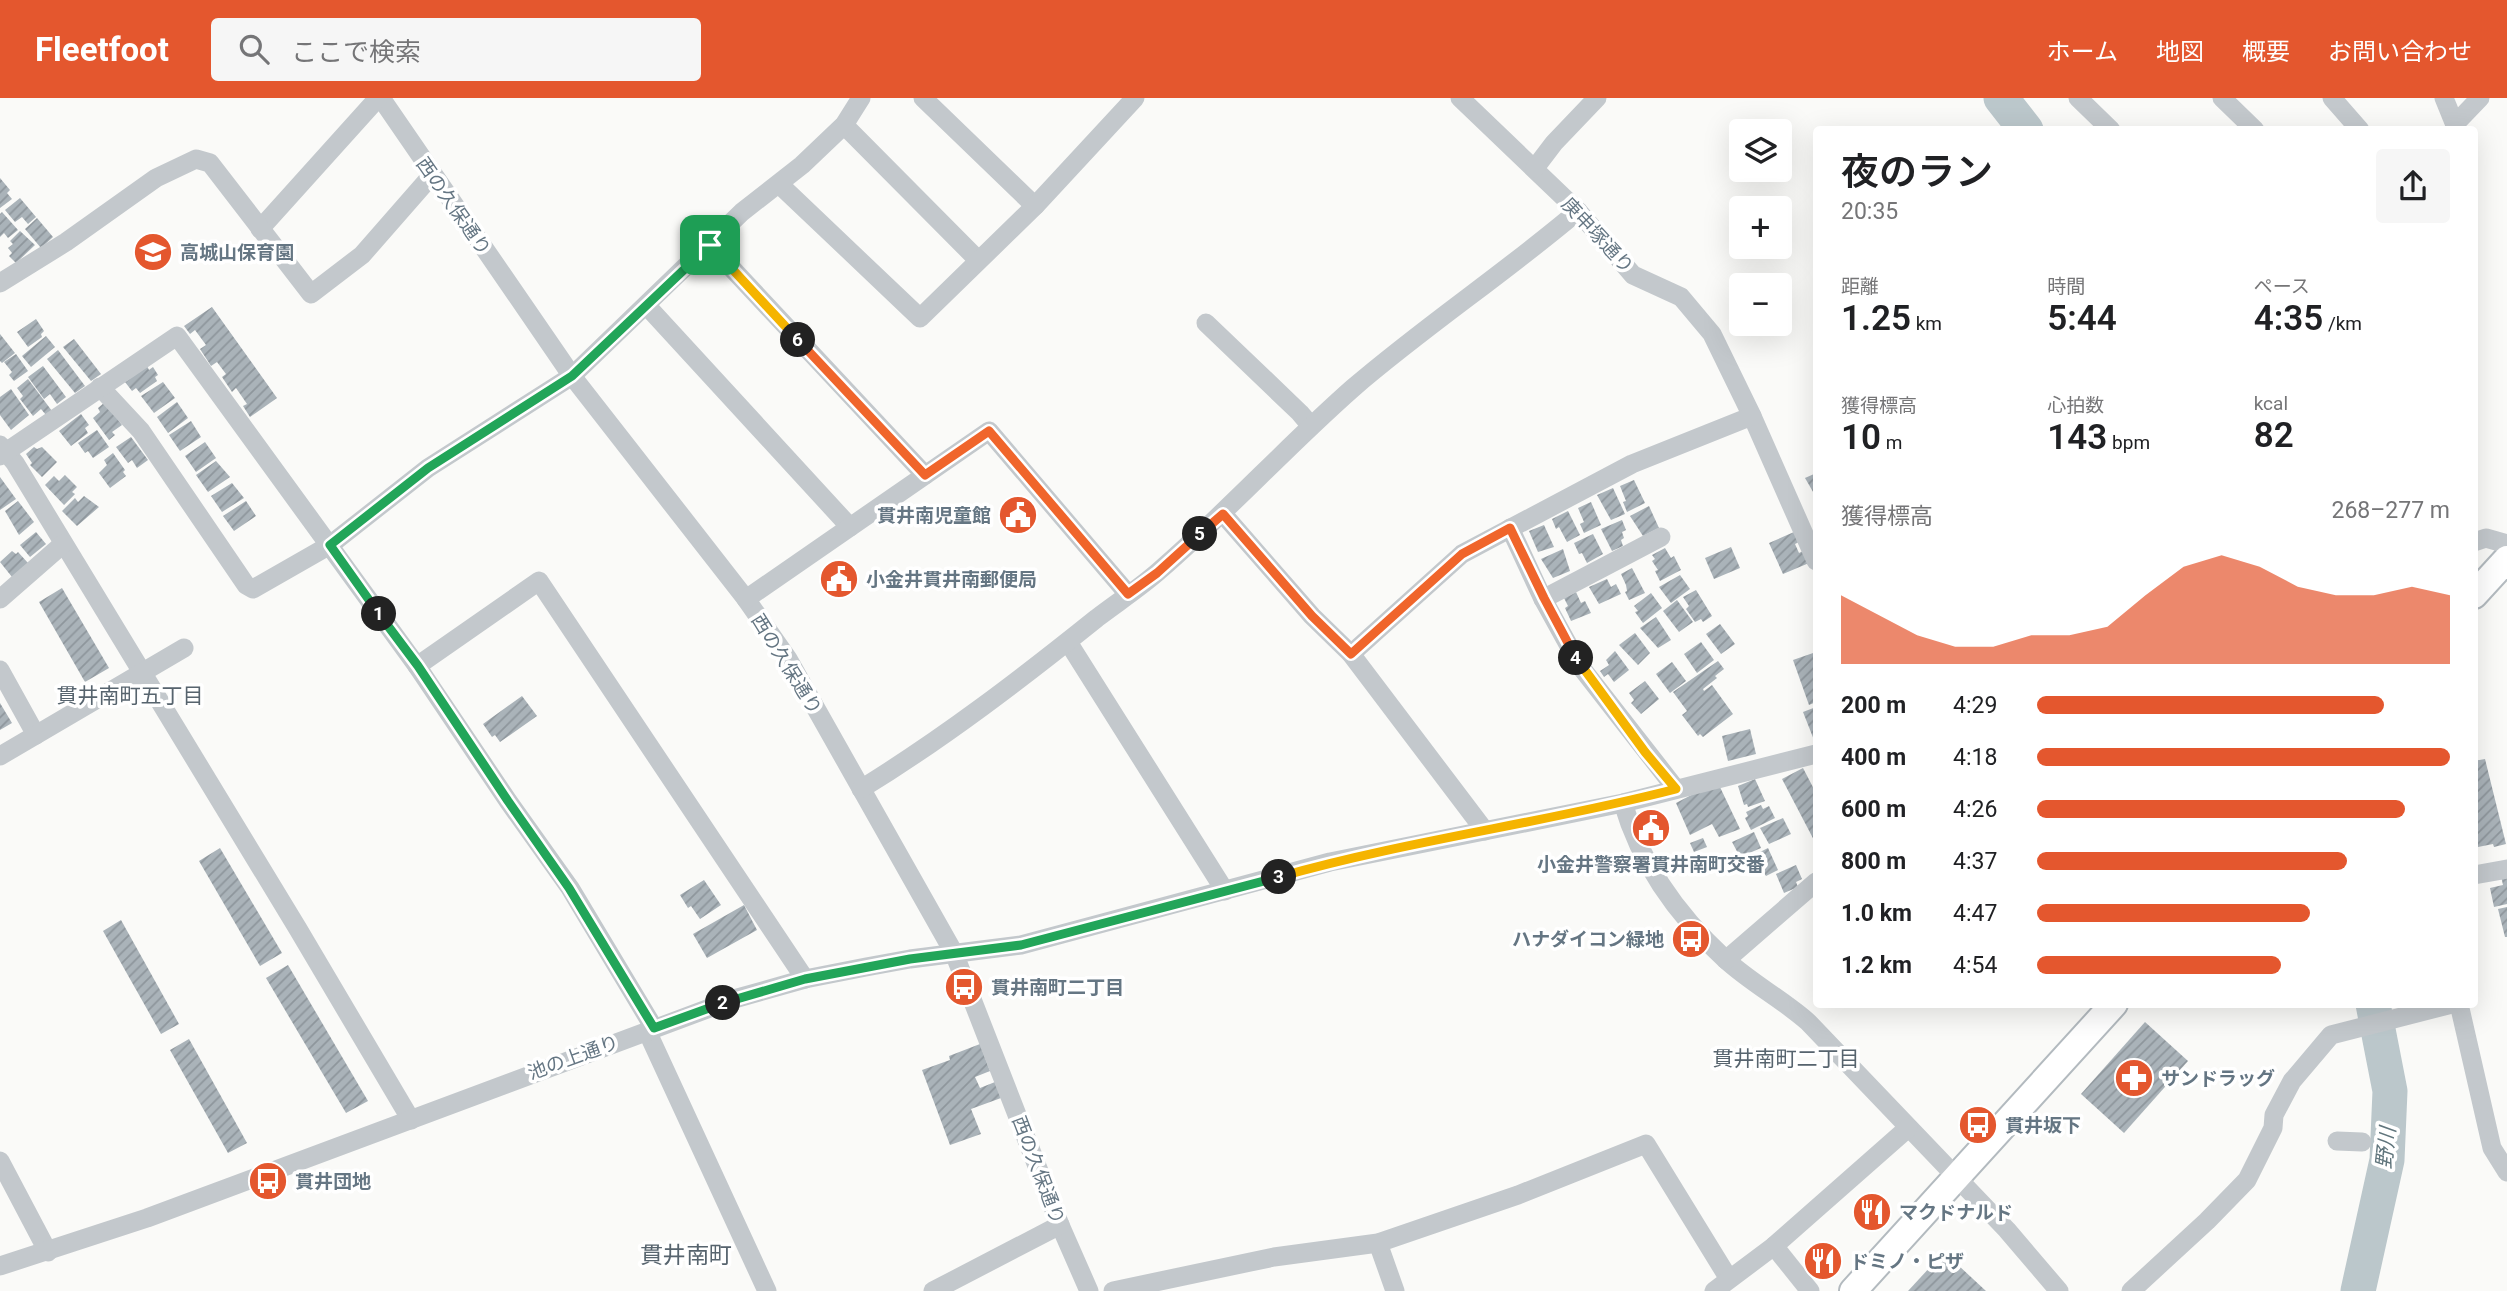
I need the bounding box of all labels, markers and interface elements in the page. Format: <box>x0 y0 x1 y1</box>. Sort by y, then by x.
search box <box>211 18 701 81</box>
text: Fleetfoot <box>35 30 169 69</box>
icon: search <box>235 30 273 68</box>
text: ここで検索 <box>291 37 421 67</box>
text: ホーム <box>2047 38 2118 66</box>
text: 地図 <box>2156 38 2204 66</box>
text: 概要 <box>2242 38 2290 66</box>
text: お問い合わせ <box>2328 38 2472 66</box>
map controls <box>1729 119 1792 336</box>
button: layers <box>1729 119 1792 182</box>
button: share <box>2376 149 2450 223</box>
text: 夜のラン <box>1841 150 1993 194</box>
street label: 西の久保通り <box>411 153 496 260</box>
street label: 庚申塚通り <box>1557 193 1638 278</box>
button: + <box>1729 196 1792 259</box>
text: 20:35 <box>1841 198 1898 225</box>
pin <box>680 215 740 275</box>
icon: arrive <box>691 226 729 264</box>
school or university icon: 高城山保育園 <box>132 231 174 273</box>
place label: 高城山保育園 <box>180 241 294 264</box>
button: − <box>1729 273 1792 336</box>
text: 距離 <box>1841 275 1879 298</box>
text: 時間 <box>2047 275 2085 298</box>
text: ペース <box>2254 275 2310 298</box>
text: 1.25 <box>1841 298 1911 339</box>
text: 5:44 <box>2047 298 2117 339</box>
text: 4:35 <box>2254 298 2323 339</box>
text: km <box>1911 312 1942 335</box>
text: /km <box>2323 312 2362 335</box>
pin: 6 <box>780 322 816 358</box>
text: 6 <box>792 328 803 351</box>
text: kcal <box>2254 392 2288 415</box>
text: 獲得標高 <box>1841 394 1917 417</box>
text: 心拍数 <box>2047 394 2104 417</box>
text: 82 <box>2254 415 2294 456</box>
text: 10 <box>1841 417 1881 458</box>
text: 143 <box>2047 417 2107 458</box>
text: m <box>1881 431 1902 454</box>
text: bpm <box>2107 431 2150 454</box>
public building icon: 貫井南児童館 <box>997 494 1039 536</box>
text: 268–277 m <box>2331 497 2450 524</box>
text: 獲得標高 <box>1841 503 1933 530</box>
place label: 貫井南児童館 <box>877 504 991 527</box>
pin: 5 <box>1182 516 1218 551</box>
text: 5 <box>1194 522 1205 545</box>
public building icon: 小金井貫井南郵便局 <box>818 558 860 600</box>
place label: 小金井貫井南郵便局 <box>866 568 1037 591</box>
pin: 1 <box>362 596 396 632</box>
text: 1 <box>373 602 384 625</box>
street label: 西の久保通り <box>747 610 827 719</box>
pin: 4 <box>1558 640 1594 676</box>
text: 4 <box>1570 646 1581 669</box>
district label: 貫井南町五丁目 <box>57 684 204 708</box>
text: 200 m <box>1841 692 1906 719</box>
text: 4:29 <box>1953 692 1997 719</box>
text: 400 m <box>1841 744 1906 771</box>
text: 4:18 <box>1953 744 1997 771</box>
text: 600 m <box>1841 796 1906 823</box>
text: 4:26 <box>1953 796 1997 823</box>
public building icon: 小金井警察署貫井南町交番 <box>1630 807 1672 849</box>
text: 800 m <box>1841 848 1906 875</box>
text: 4:37 <box>1953 848 1997 875</box>
place label: 小金井警察署貫井南町交番 <box>1537 853 1765 876</box>
pin: 3 <box>1262 860 1296 894</box>
text: 3 <box>1273 865 1284 888</box>
text: 1.0 km <box>1841 900 1912 927</box>
text: 4:47 <box>1953 900 1997 927</box>
bus stop icon: ハナダイコン緑地 <box>1670 918 1712 960</box>
place label: ハナダイコン緑地 <box>1512 928 1664 951</box>
text: 1.2 km <box>1841 952 1912 979</box>
text: 4:54 <box>1953 952 1997 979</box>
bus stop icon: 貫井南町二丁目 <box>943 966 985 1008</box>
place label: 貫井南町二丁目 <box>991 976 1124 999</box>
pin: 2 <box>706 986 740 1020</box>
text: 2 <box>717 991 728 1014</box>
street label: 池の上通り <box>525 1030 622 1085</box>
district label: 貫井南町二丁目 <box>1713 1047 1860 1071</box>
pharmacy icon: サンドラッグ <box>2113 1057 2155 1099</box>
place label: サンドラッグ <box>2161 1067 2275 1090</box>
bus stop icon: 貫井坂下 <box>1957 1104 1999 1146</box>
street label: 西の久保通り <box>1007 1113 1070 1228</box>
place label: 貫井坂下 <box>2005 1114 2081 1137</box>
water label: 野川 <box>2372 1124 2400 1170</box>
bus stop icon: 貫井団地 <box>247 1160 289 1202</box>
place label: 貫井団地 <box>295 1170 371 1193</box>
restaurant icon: マクドナルド <box>1851 1191 1893 1233</box>
place label: マクドナルド <box>1899 1201 2013 1224</box>
restaurant icon: ドミノ・ピザ <box>1802 1240 1844 1282</box>
district label: 貫井南町 <box>640 1242 732 1269</box>
place label: ドミノ・ピザ <box>1850 1250 1964 1273</box>

